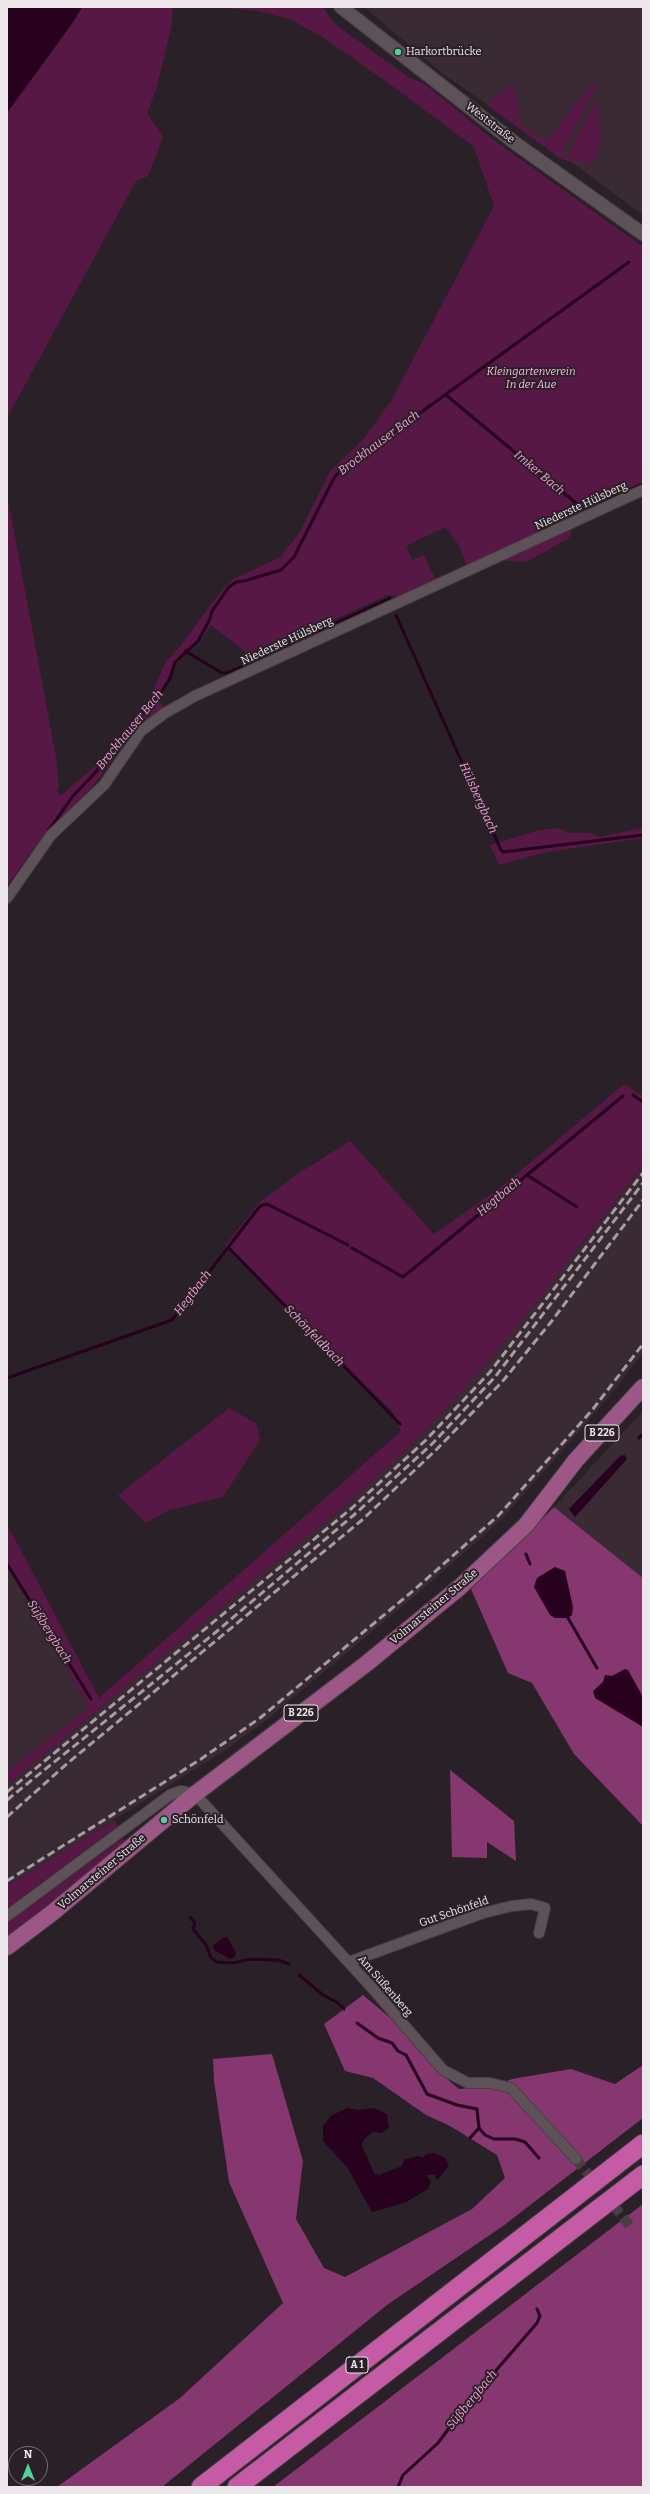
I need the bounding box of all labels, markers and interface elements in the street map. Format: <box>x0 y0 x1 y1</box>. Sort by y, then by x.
place label: Harkortbrücke <box>406 45 481 59</box>
marker: Harkortbrücke <box>393 47 403 57</box>
street label: Weststraße <box>463 100 517 146</box>
park label: Kleingartenverein In der Aue <box>486 365 576 391</box>
water label: Brockhauser Bach <box>336 408 422 478</box>
water label: Imker Bach <box>511 448 567 498</box>
street label: Niederste Hülsberg <box>533 479 629 533</box>
street label: Niederste Hülsberg <box>239 614 335 668</box>
water label: Brockhauser Bach <box>94 687 166 773</box>
water label: Hülsbergbach <box>456 760 500 836</box>
water label: Hegtbach <box>474 1175 524 1219</box>
water label: Hegtbach <box>171 1268 215 1318</box>
water label: Schönfeldbach <box>281 1302 347 1370</box>
road number: B 226 <box>585 1425 619 1441</box>
street label: Volmarsteiner Straße <box>388 1567 480 1647</box>
water label: Süßbergbach <box>24 1597 74 1667</box>
road number: B 226 <box>284 1705 318 1721</box>
place label: Schönfeld <box>172 1813 223 1827</box>
marker: Schönfeld <box>159 1815 169 1825</box>
street label: Volmarsteiner Straße <box>56 1832 148 1912</box>
street label: Gut Schönfeld <box>418 1894 490 1930</box>
street label: Am Süßenberg <box>355 1953 415 2019</box>
road number: A 1 <box>346 2357 368 2373</box>
water label: Süßbergbach <box>444 2367 500 2433</box>
north arrow <box>8 2446 48 2486</box>
text: N <box>24 2448 32 2461</box>

